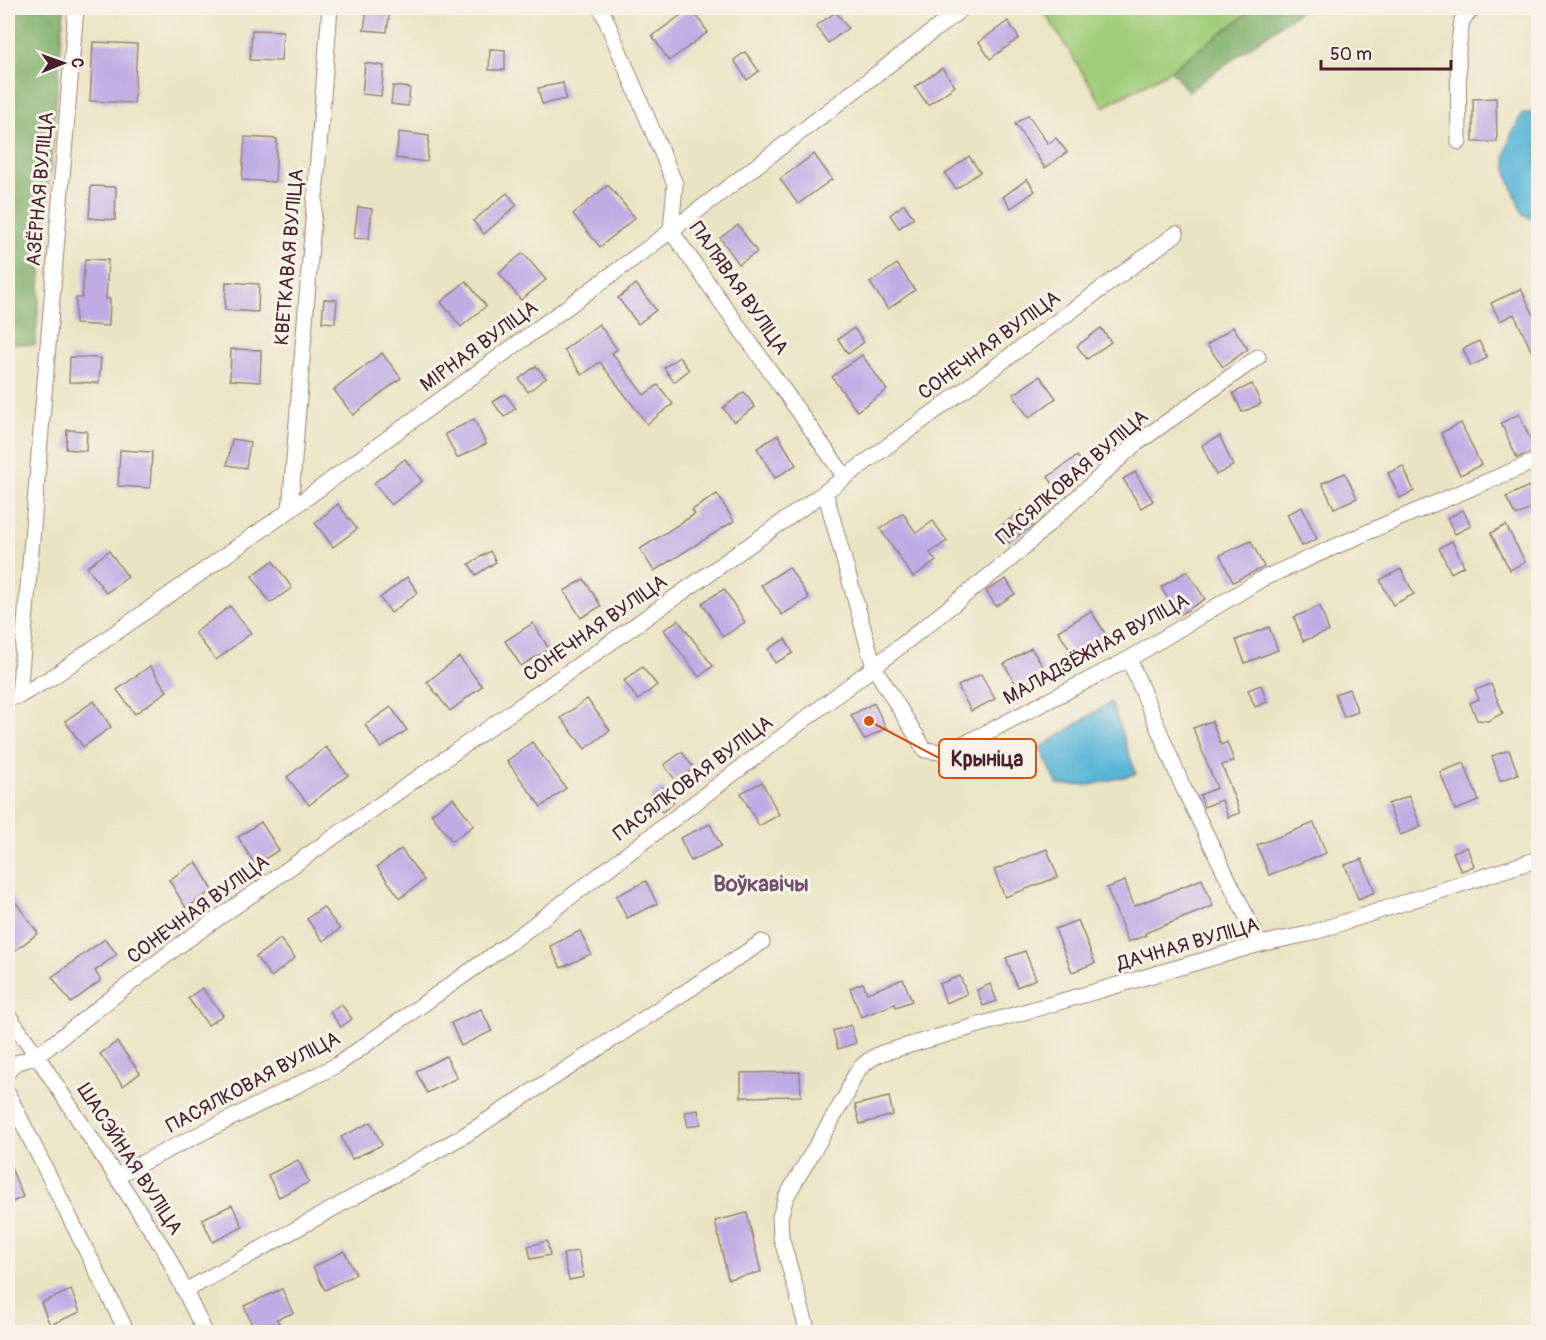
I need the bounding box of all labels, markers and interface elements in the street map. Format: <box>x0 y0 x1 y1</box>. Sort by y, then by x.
north arrow <box>33 33 93 93</box>
scale bar <box>1321 33 1452 71</box>
text: 50 m <box>1330 43 1372 66</box>
text: С <box>67 58 87 68</box>
street label: АЗЁРНАЯ ВУЛІЦА <box>21 111 59 267</box>
street label: КВЕТКАВАЯ ВУЛІЦА <box>269 168 309 346</box>
street label: ПАЛЯВАЯ ВУЛІЦА <box>684 217 794 359</box>
street label: СОНЕЧНАЯ ВУЛІЦА <box>913 285 1065 405</box>
street label: МІРНАЯ ВУЛІЦА <box>415 295 543 397</box>
street label: ПАСЯЛКОВАЯ ВУЛІЦА <box>991 404 1153 550</box>
street label: СОНЕЧНАЯ ВУЛІЦА <box>518 569 672 687</box>
street label: МАЛАДЗЁЖНАЯ ВУЛІЦА <box>999 588 1193 710</box>
street label: ПАСЯЛКОВАЯ ВУЛІЦА <box>608 710 778 846</box>
callout: Крыніца <box>939 739 1036 778</box>
text: Крыніца <box>951 746 1024 773</box>
street label: СОНЕЧНАЯ ВУЛІЦА <box>122 849 274 969</box>
district label: Воўкавічы <box>713 870 809 898</box>
street label: ДАЧНАЯ ВУЛІЦА <box>1113 912 1262 977</box>
street label: ПАСЯЛКОВАЯ ВУЛІЦА <box>162 1026 344 1138</box>
street label: ШАСЭЙНАЯ ВУЛІЦА <box>72 1079 188 1239</box>

